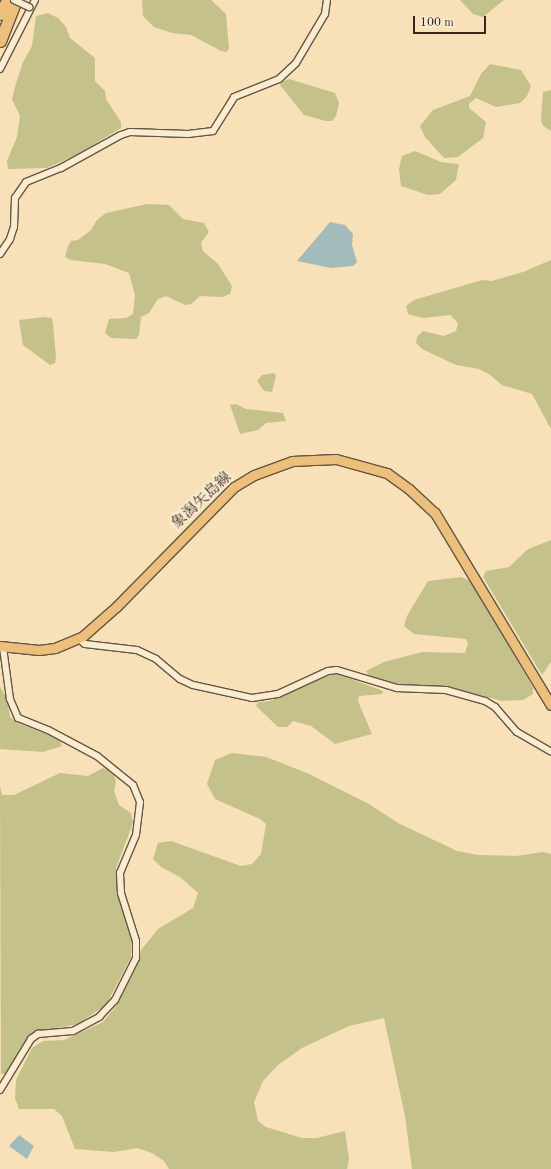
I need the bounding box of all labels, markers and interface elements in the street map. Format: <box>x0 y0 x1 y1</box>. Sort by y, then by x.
scale bar <box>415 8 488 34</box>
text: 100 m <box>420 17 454 29</box>
street label: 象潟矢島線 <box>168 469 236 533</box>

